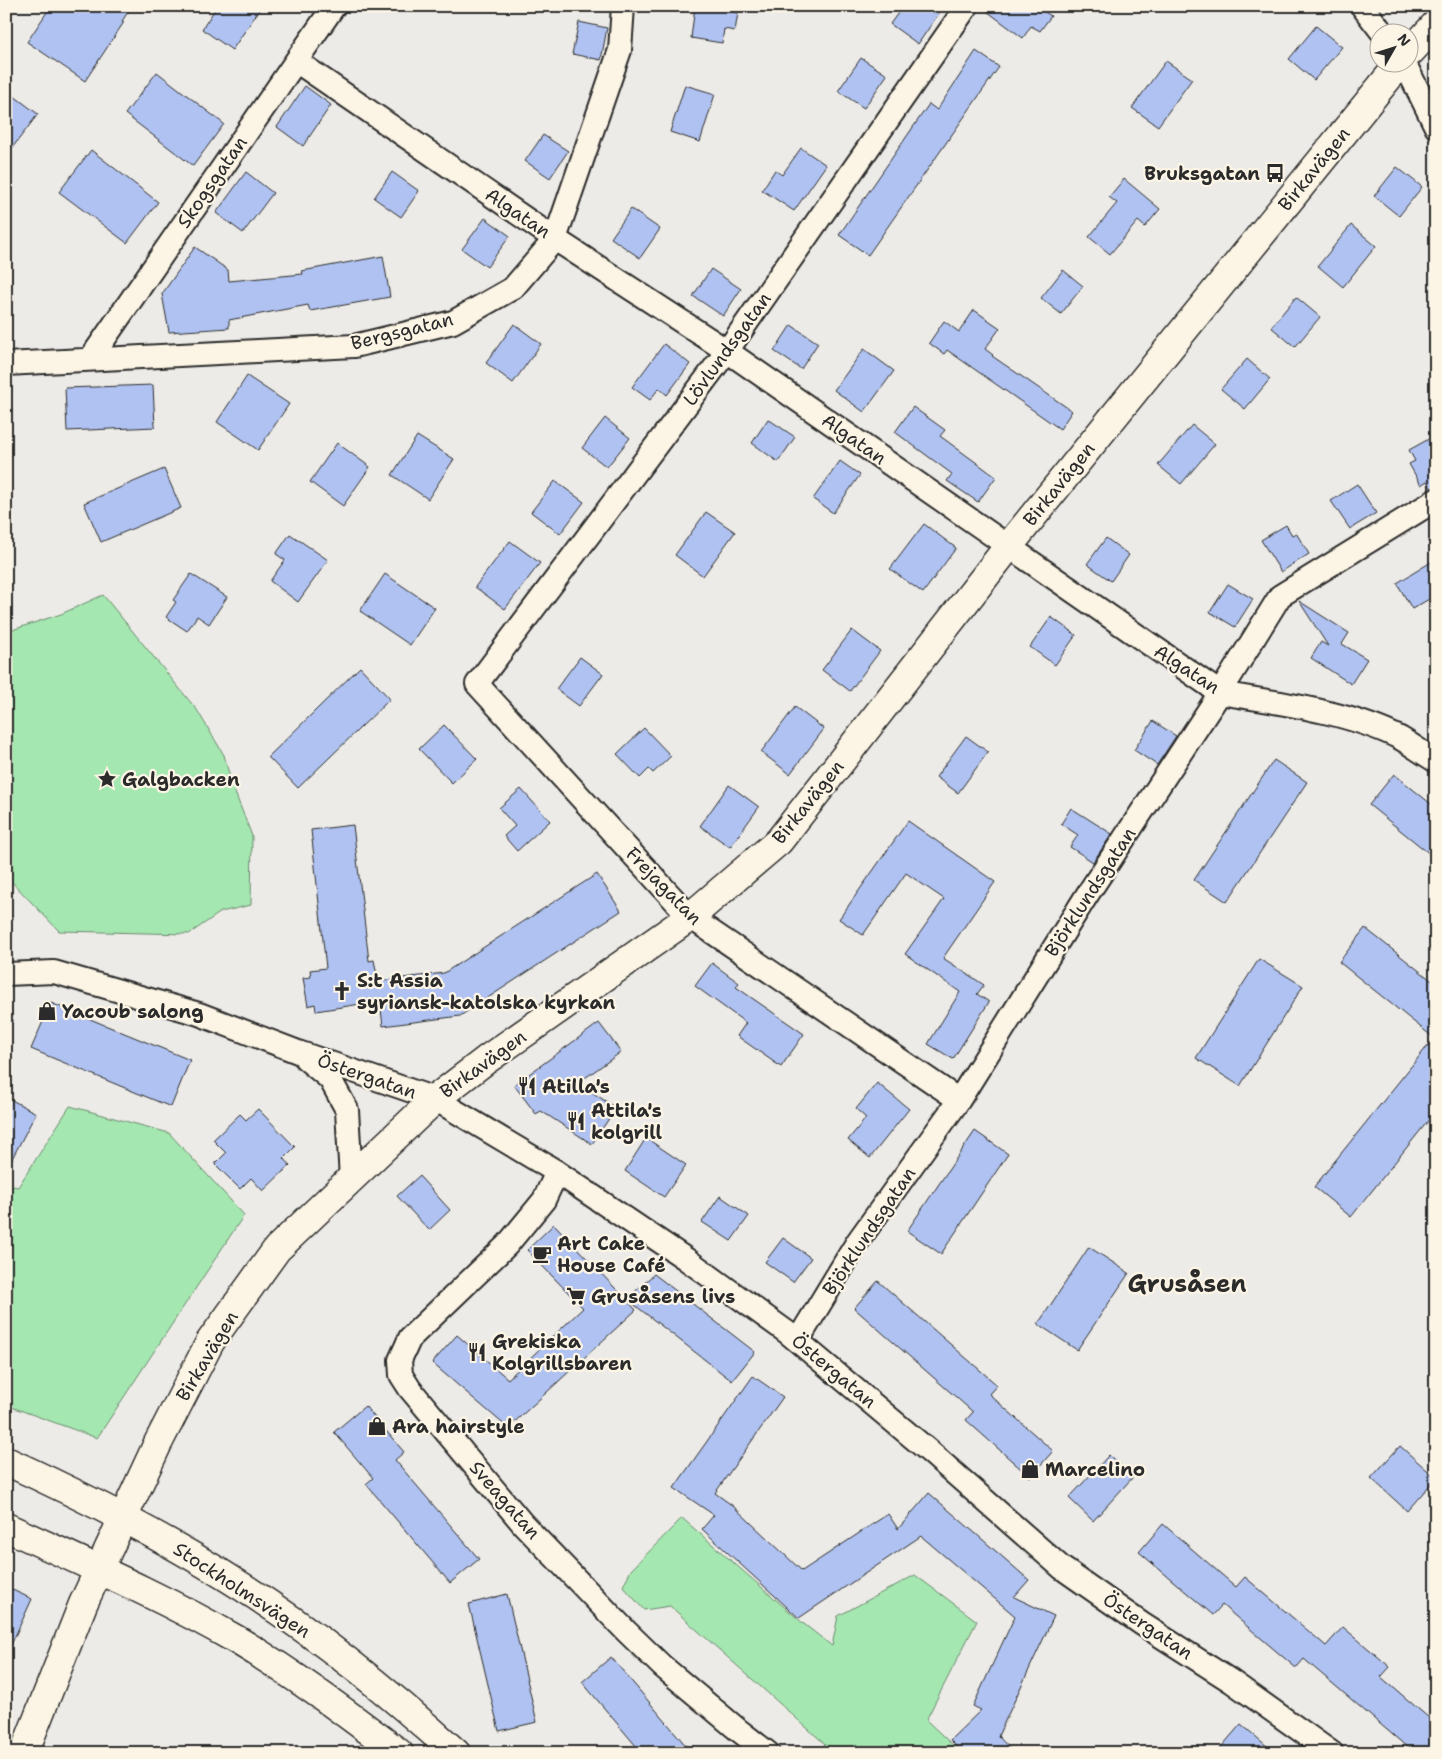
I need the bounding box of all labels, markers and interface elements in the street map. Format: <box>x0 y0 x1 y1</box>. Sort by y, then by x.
north arrow <box>1370 22 1420 72</box>
text: N <box>1394 30 1415 50</box>
street label: Birkavägen <box>1272 122 1356 216</box>
street label: Skogsgatan <box>171 131 253 233</box>
place label: Bruksgatan <box>1144 161 1260 186</box>
bus stop icon: Bruksgatan <box>1264 162 1286 184</box>
street label: Algatan <box>480 182 556 244</box>
street label: Lövlundsgatan <box>677 287 777 411</box>
street label: Bergsgatan <box>348 306 456 356</box>
street label: Algatan <box>817 408 891 470</box>
street label: Birkavägen <box>1017 437 1101 531</box>
street label: Algatan <box>1149 638 1225 700</box>
street label: Birkavägen <box>766 755 850 849</box>
place label: Galgbacken <box>122 767 240 792</box>
place icon: Galgbacken <box>96 768 118 790</box>
street label: Björklundsgatan <box>1039 822 1141 962</box>
street label: Frejagatan <box>621 842 707 930</box>
place label: S:t Assia syriansk-katolska kyrkan <box>357 968 615 1015</box>
church icon: S:t Assia syriansk-katolska kyrkan <box>331 980 353 1002</box>
place label: Yacoub salong <box>62 999 204 1024</box>
shop icon: Yacoub salong <box>36 1000 58 1022</box>
street label: Birkavägen <box>435 1024 531 1104</box>
street label: Östergatan <box>314 1047 420 1105</box>
place label: Atilla's <box>542 1074 610 1099</box>
restaurant icon: Atilla's <box>516 1075 538 1097</box>
place label: Attila's kolgrill <box>591 1098 663 1145</box>
restaurant icon: Attila's kolgrill <box>565 1110 587 1132</box>
street label: Björklundsgatan <box>817 1162 921 1300</box>
place label: Art Cake House Café <box>557 1231 666 1278</box>
cafe icon: Art Cake House Café <box>531 1243 553 1265</box>
district label: Grusåsen <box>1128 1268 1246 1300</box>
place label: Grusåsens livs <box>591 1284 735 1309</box>
supermarket icon: Grusåsens livs <box>565 1285 587 1307</box>
street label: Birkavägen <box>170 1306 244 1406</box>
street label: Östergatan <box>786 1328 882 1414</box>
place label: Grekiska Kolgrillsbaren <box>492 1329 632 1376</box>
restaurant icon: Grekiska Kolgrillsbaren <box>466 1341 488 1363</box>
place label: Ara hairstyle <box>392 1414 525 1439</box>
shop icon: Ara hairstyle <box>366 1415 388 1437</box>
street label: Sveagatan <box>464 1456 546 1544</box>
place label: Marcelino <box>1045 1457 1145 1482</box>
shop icon: Marcelino <box>1019 1458 1041 1480</box>
street label: Stockholmsvägen <box>169 1536 315 1644</box>
street label: Östergatan <box>1098 1587 1198 1665</box>

